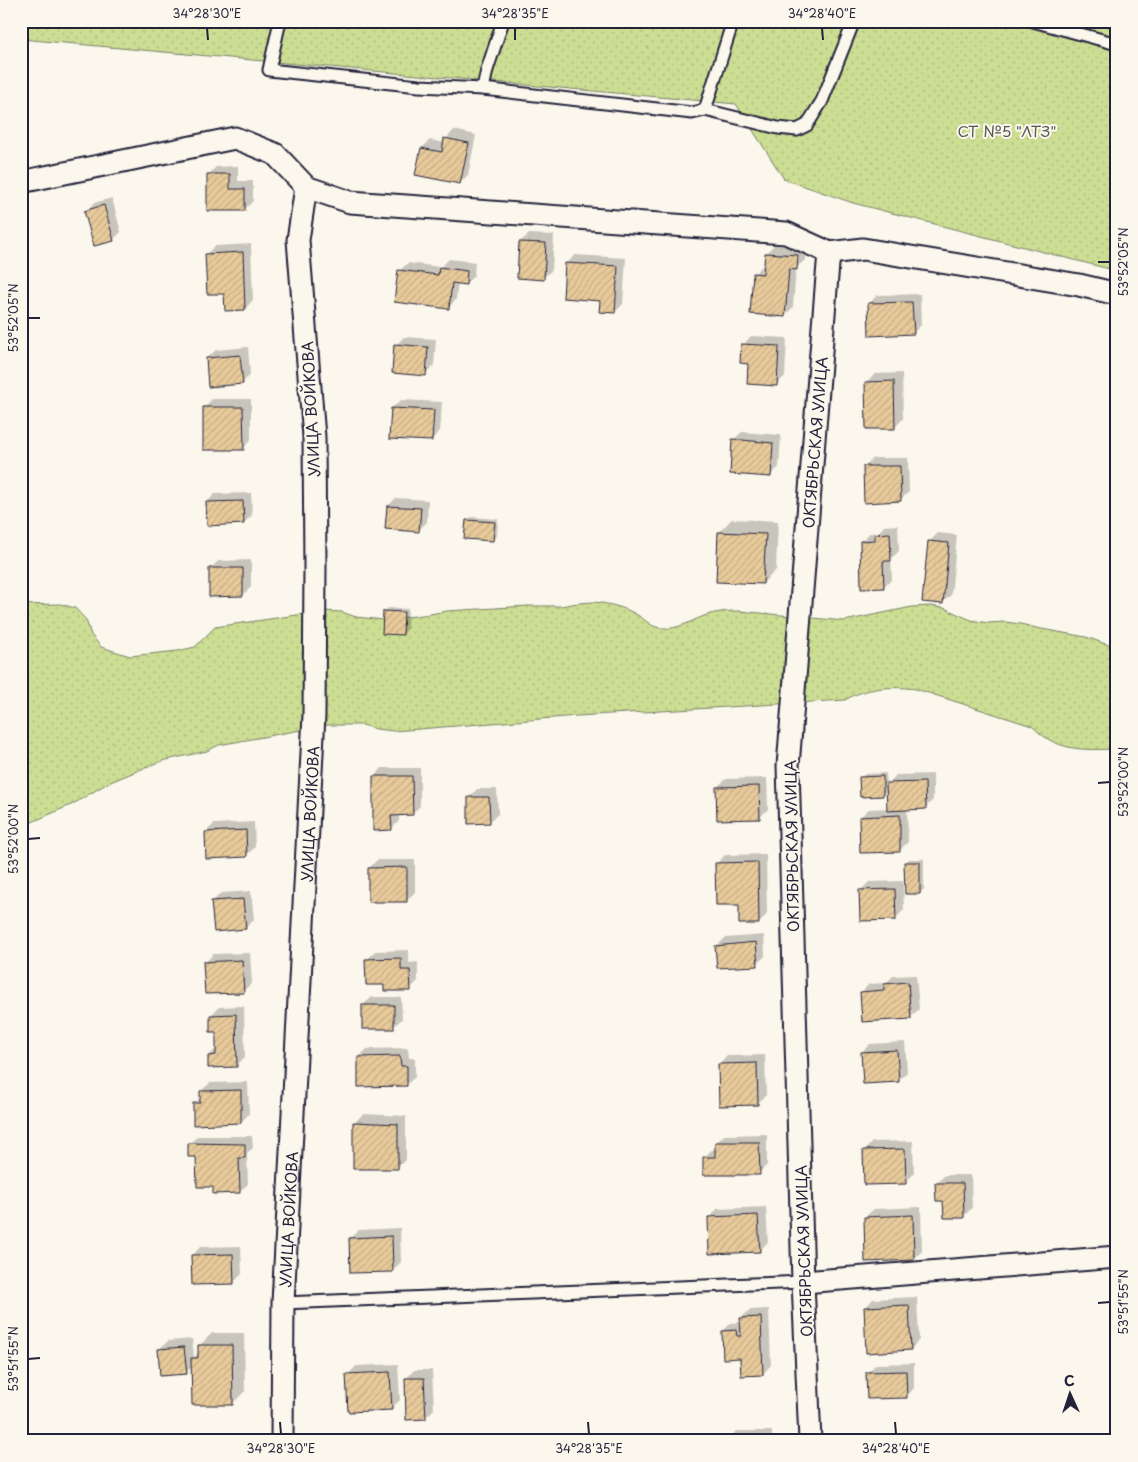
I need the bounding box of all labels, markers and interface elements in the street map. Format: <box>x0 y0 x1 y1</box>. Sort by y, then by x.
text: 34°28'30"E <box>173 4 241 22</box>
text: 34°28'35"E <box>481 4 549 22</box>
text: 34°28'40"E <box>788 4 856 22</box>
park label: СТ №5 "ЛТЗ" <box>957 119 1057 142</box>
text: 53°52'05"N <box>1114 227 1132 297</box>
text: 53°52'05"N <box>4 283 22 353</box>
street label: УЛИЦА ВОЙКОВА <box>295 340 325 477</box>
street label: ОКТЯБРЬСКАЯ УЛИЦА <box>795 356 832 529</box>
street label: УЛИЦА ВОЙКОВА <box>294 745 324 882</box>
text: 53°52'00"N <box>1114 747 1132 817</box>
street label: ОКТЯБРЬСКАЯ УЛИЦА <box>778 760 804 932</box>
text: 53°52'00"N <box>4 804 22 874</box>
street label: УЛИЦА ВОЙКОВА <box>272 1150 302 1288</box>
street label: ОКТЯБРЬСКАЯ УЛИЦА <box>789 1165 817 1337</box>
text: 53°51'55"N <box>1114 1269 1132 1335</box>
text: 53°51'55"N <box>4 1326 22 1392</box>
north arrow <box>1046 1370 1096 1420</box>
text: С <box>1063 1370 1075 1391</box>
text: 34°28'30"E <box>247 1439 315 1457</box>
text: 34°28'35"E <box>555 1439 623 1457</box>
text: 34°28'40"E <box>862 1439 930 1457</box>

